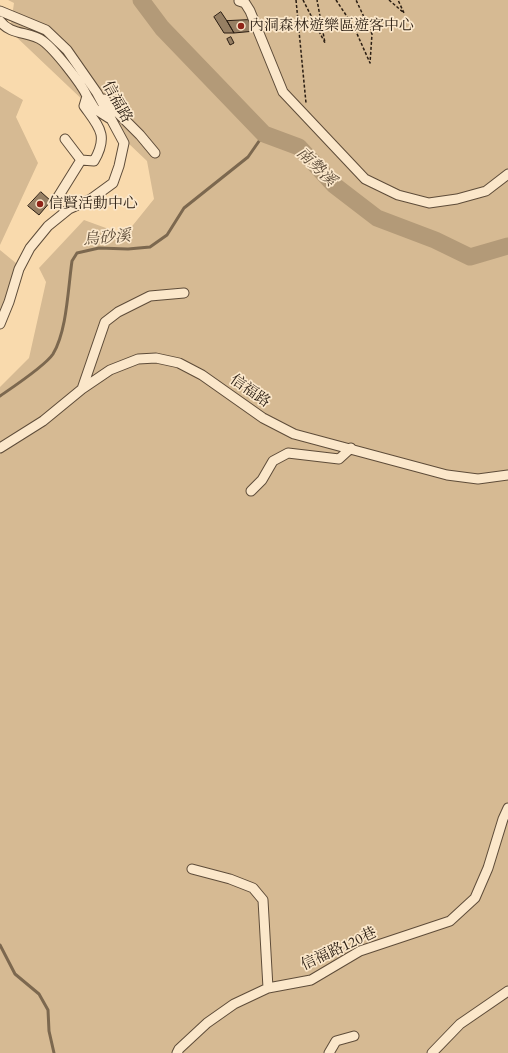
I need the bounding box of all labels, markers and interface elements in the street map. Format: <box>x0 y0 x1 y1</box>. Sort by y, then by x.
place label: 內洞森林遊樂區遊客中心 <box>249 17 414 35</box>
marker: 內洞森林遊樂區遊客中心 <box>236 21 246 31</box>
street label: 信福路 <box>98 78 136 126</box>
water label: 南勢溪 <box>292 143 340 191</box>
place label: 信賢活動中心 <box>48 195 138 213</box>
marker: 信賢活動中心 <box>35 199 45 209</box>
water label: 烏砂溪 <box>82 226 132 250</box>
street label: 信福路 <box>226 371 274 411</box>
street label: 信福路120巷 <box>298 924 380 974</box>

